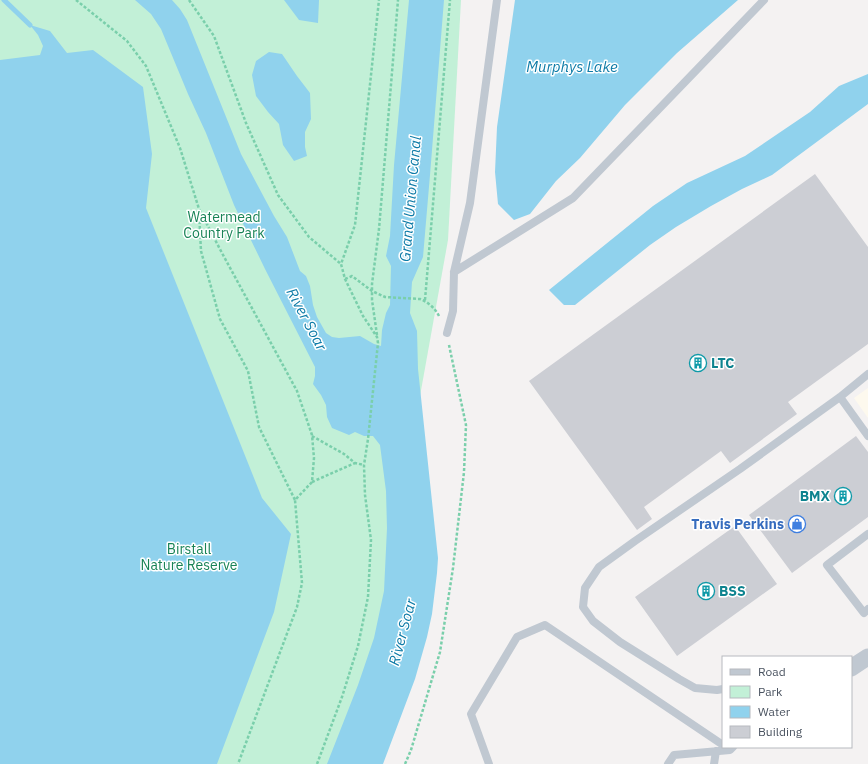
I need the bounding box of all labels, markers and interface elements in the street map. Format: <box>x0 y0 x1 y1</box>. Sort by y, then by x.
water label: Murphys Lake <box>526 57 618 76</box>
water label: Grand Union Canal <box>395 135 425 263</box>
park label: Watermead Country Park <box>183 208 265 242</box>
water label: River Soar <box>283 284 332 354</box>
building icon: LTC <box>688 353 708 373</box>
place label: LTC <box>711 354 734 372</box>
building icon: BMX <box>833 486 853 506</box>
place label: BMX <box>800 487 831 505</box>
shop icon: Travis Perkins <box>787 514 807 534</box>
place label: Travis Perkins <box>691 515 784 533</box>
park label: Birstall Nature Reserve <box>141 540 238 574</box>
building icon: BSS <box>696 581 716 601</box>
place label: BSS <box>719 582 746 600</box>
water label: River Soar <box>384 596 420 667</box>
legend <box>722 656 852 748</box>
text: Road <box>758 664 786 679</box>
text: Park <box>758 684 783 699</box>
text: Water <box>758 704 791 719</box>
text: Building <box>758 724 803 739</box>

